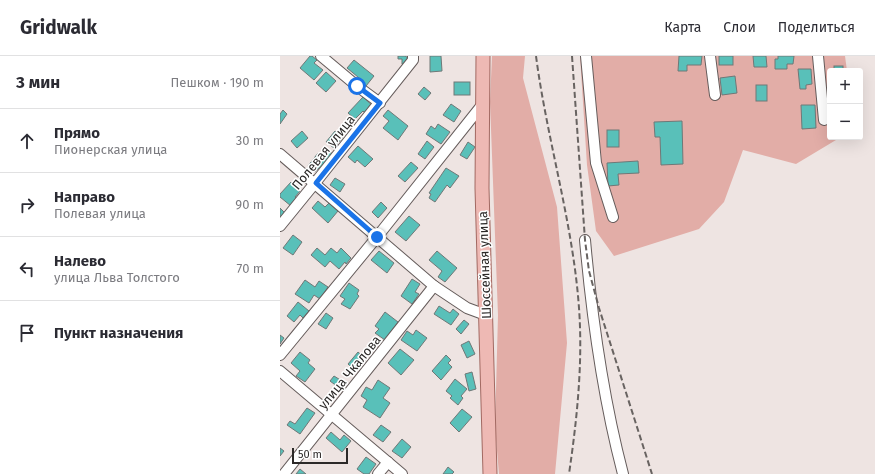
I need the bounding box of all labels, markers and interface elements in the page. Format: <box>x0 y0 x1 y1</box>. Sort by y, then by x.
text: Gridwalk <box>20 16 97 39</box>
text: Карта <box>664 19 701 36</box>
text: Слои <box>723 19 756 36</box>
text: Поделиться <box>778 19 855 36</box>
map controls <box>827 68 863 140</box>
button: + <box>827 68 863 104</box>
text: 3 мин <box>16 72 60 93</box>
text: Пешком · 190 m <box>171 75 264 90</box>
route start <box>348 77 366 95</box>
button: − <box>827 104 863 140</box>
street label: Полевая улица <box>289 112 358 193</box>
text: Прямо <box>54 124 100 142</box>
icon: ahead <box>16 130 38 152</box>
text: 30 m <box>236 133 264 148</box>
text: Пионерская улица <box>54 142 167 157</box>
text: Направо <box>54 188 115 206</box>
icon: right <box>16 194 38 216</box>
text: 90 m <box>235 197 264 212</box>
text: Полевая улица <box>54 206 146 221</box>
street label: Шоссейная улица <box>475 211 494 319</box>
route end <box>368 228 386 246</box>
text: Налево <box>54 252 106 270</box>
icon: left <box>16 258 38 280</box>
text: 70 m <box>237 261 264 276</box>
text: улица Льва Толстого <box>54 270 180 285</box>
icon: arrive <box>16 322 38 344</box>
text: Пункт назначения <box>54 324 183 342</box>
street label: улица Чкалова <box>315 332 384 412</box>
scale bar <box>292 446 348 465</box>
text: 50 m <box>298 448 322 461</box>

